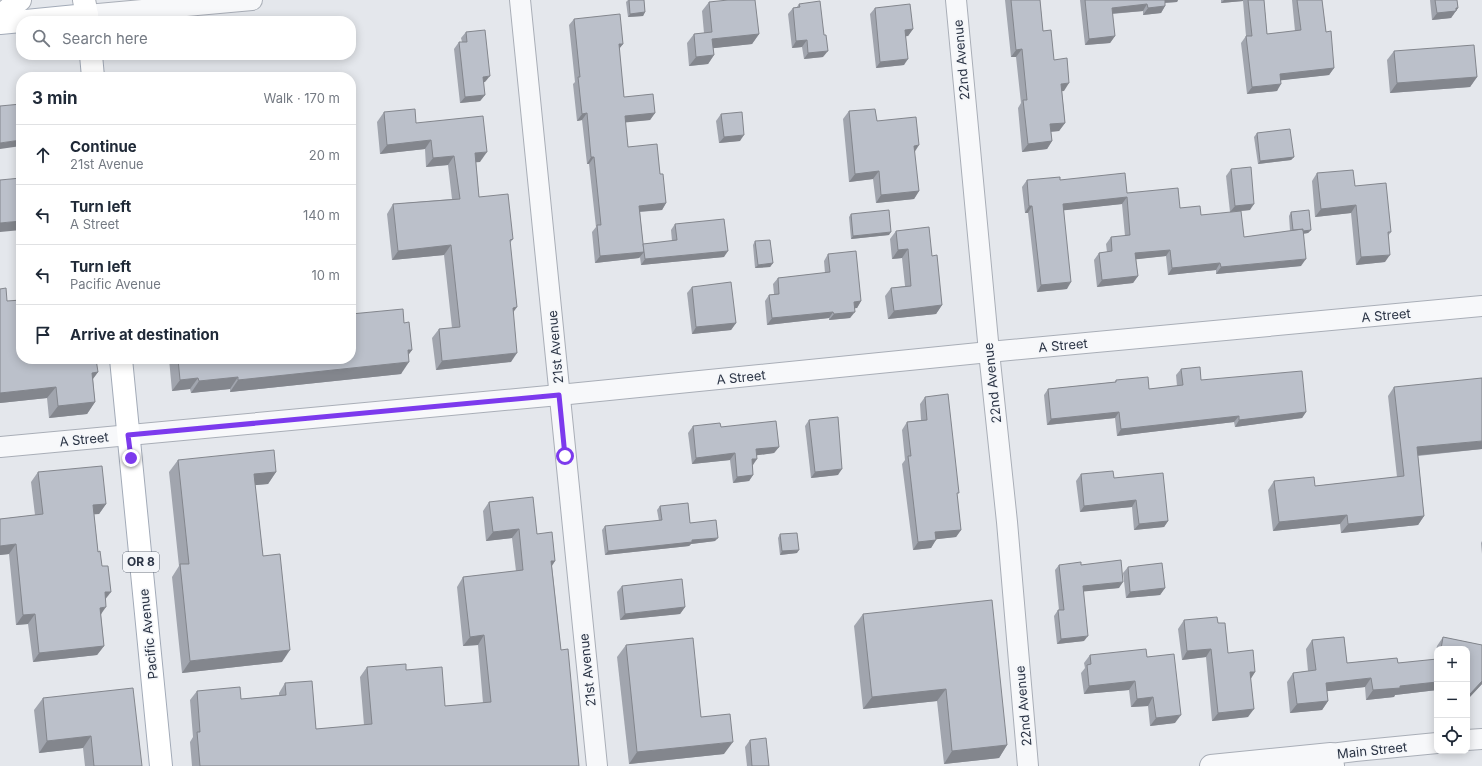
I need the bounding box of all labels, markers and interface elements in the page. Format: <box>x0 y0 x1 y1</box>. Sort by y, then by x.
search box <box>16 16 356 60</box>
street label: 22nd Avenue <box>950 19 972 101</box>
icon: search <box>30 27 52 49</box>
text: Search here <box>62 29 148 48</box>
text: 3 min <box>32 88 78 108</box>
text: Walk · 170 m <box>264 90 340 106</box>
text: Continue <box>70 137 137 156</box>
icon: ahead <box>32 144 54 166</box>
text: 20 m <box>309 147 340 163</box>
text: 21st Avenue <box>70 156 144 172</box>
text: Turn left <box>70 197 131 216</box>
icon: left <box>32 204 54 226</box>
text: 140 m <box>303 207 340 223</box>
text: A Street <box>70 216 119 232</box>
text: Turn left <box>70 257 131 276</box>
icon: left <box>32 264 54 286</box>
text: 10 m <box>311 267 340 283</box>
text: Pacific Avenue <box>70 276 161 292</box>
street label: A Street <box>1361 305 1411 325</box>
street label: 21st Avenue <box>544 310 566 384</box>
icon: arrive <box>32 324 54 346</box>
text: Arrive at destination <box>70 325 219 344</box>
street label: A Street <box>1038 335 1088 355</box>
street label: 22nd Avenue <box>980 342 1004 424</box>
street label: A Street <box>716 366 766 388</box>
street label: A Street <box>59 428 109 450</box>
route start <box>556 447 574 465</box>
route end <box>122 449 140 467</box>
road number: OR 8 <box>123 552 159 572</box>
street label: Pacific Avenue <box>135 588 161 680</box>
street label: 21st Avenue <box>575 633 599 707</box>
map controls <box>1434 646 1470 754</box>
button: + <box>1434 646 1470 682</box>
street label: 22nd Avenue <box>1012 665 1034 747</box>
button: − <box>1434 682 1470 718</box>
button: locate <box>1434 718 1470 754</box>
street label: Main Street <box>1336 738 1408 762</box>

